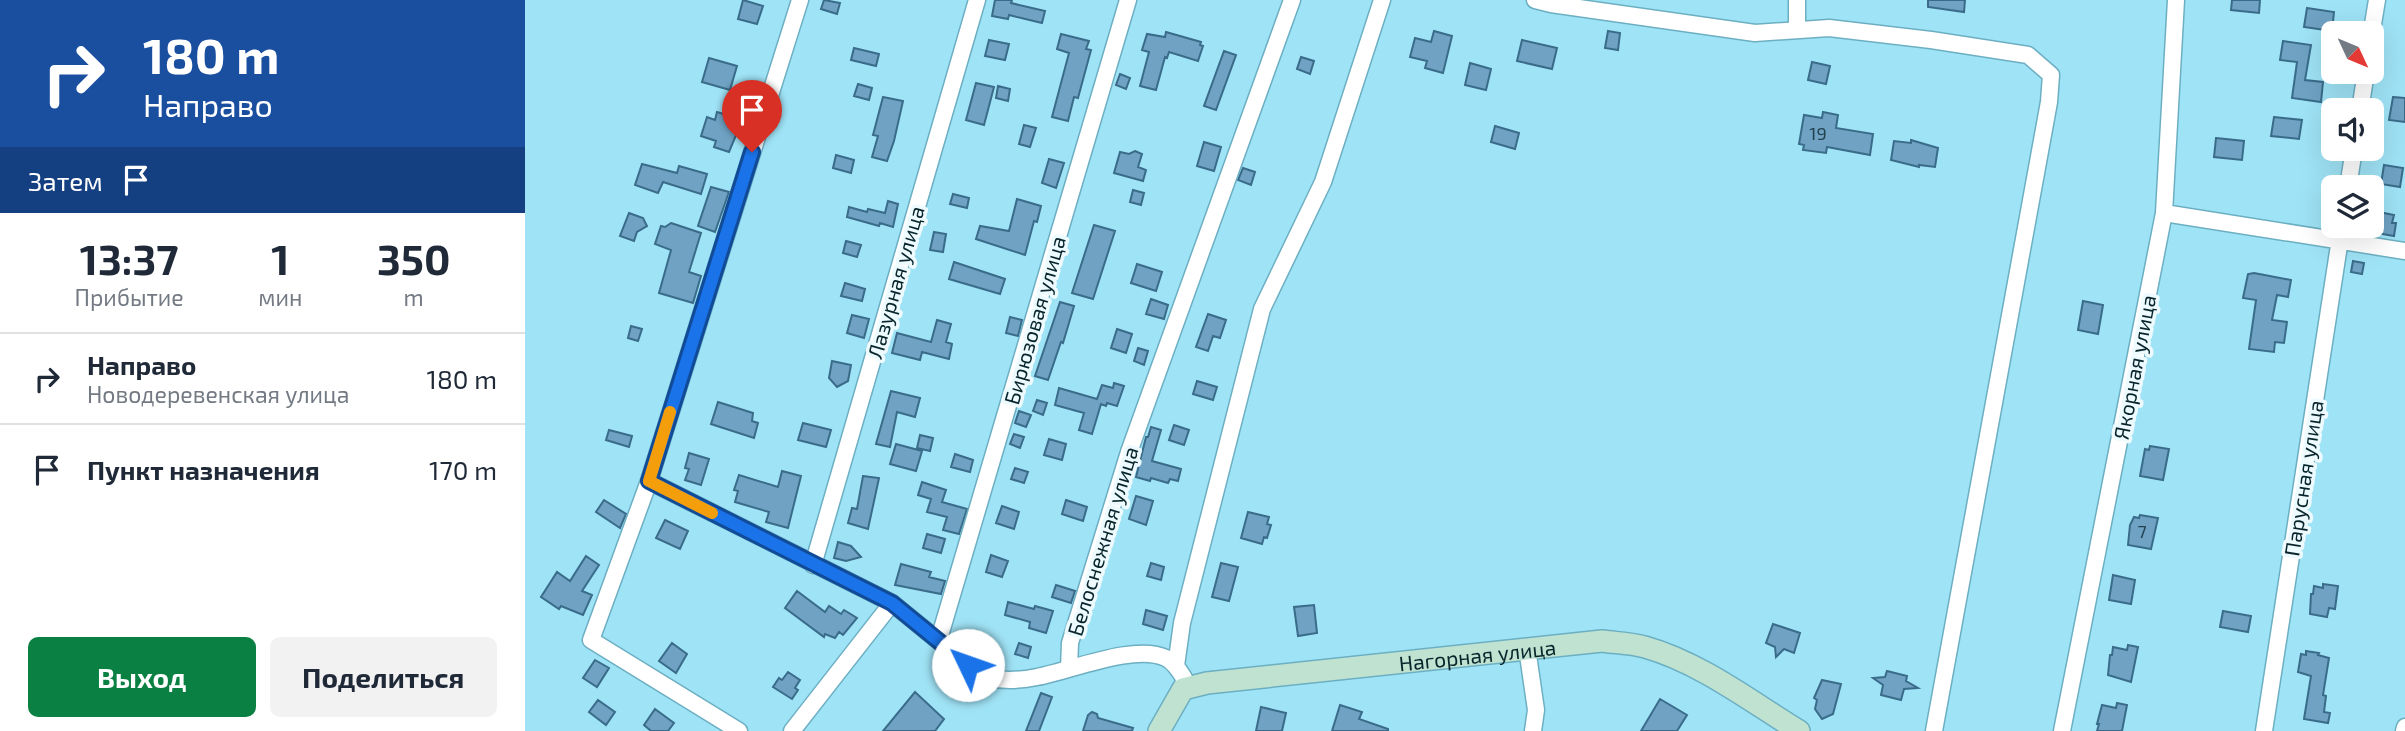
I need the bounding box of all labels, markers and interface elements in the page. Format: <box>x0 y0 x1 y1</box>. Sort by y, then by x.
north arrow <box>2321 21 2383 84</box>
map controls <box>2321 21 2384 238</box>
text: 180 m <box>143 25 279 84</box>
icon: right <box>28 28 119 119</box>
pin <box>722 80 782 152</box>
text: Направо <box>143 85 273 123</box>
icon: arrive <box>733 91 771 129</box>
button: sound <box>2321 98 2384 161</box>
house number: 19 <box>1809 122 1827 144</box>
icon: arrive <box>117 161 155 199</box>
text: Затем <box>28 165 103 196</box>
button: layers <box>2321 175 2384 238</box>
street label: Лазурная улица <box>861 203 930 361</box>
text: 13:37 <box>80 233 179 283</box>
text: 1 <box>271 233 289 283</box>
text: 350 <box>377 233 450 283</box>
street label: Бирюзовая улица <box>998 233 1071 407</box>
text: Прибытие <box>75 283 184 311</box>
text: мин <box>258 283 302 311</box>
text: m <box>404 283 424 311</box>
street label: Якорная улица <box>2108 293 2161 442</box>
text: Направо <box>87 349 196 380</box>
icon: right <box>28 360 66 398</box>
text: 180 m <box>427 363 497 394</box>
text: Новодеревенская улица <box>87 380 349 408</box>
street label: Парусная улица <box>2278 398 2329 558</box>
street label: Белоснежная улица <box>1061 443 1144 639</box>
icon: arrive <box>28 451 66 489</box>
text: Пункт назначения <box>87 454 320 485</box>
text: 170 m <box>429 454 497 485</box>
house number: 7 <box>2137 520 2147 542</box>
position arrow <box>931 628 1005 702</box>
street label: Нагорная улица <box>1397 633 1557 675</box>
button: Выход <box>28 637 256 717</box>
button: Поделиться <box>270 637 497 717</box>

